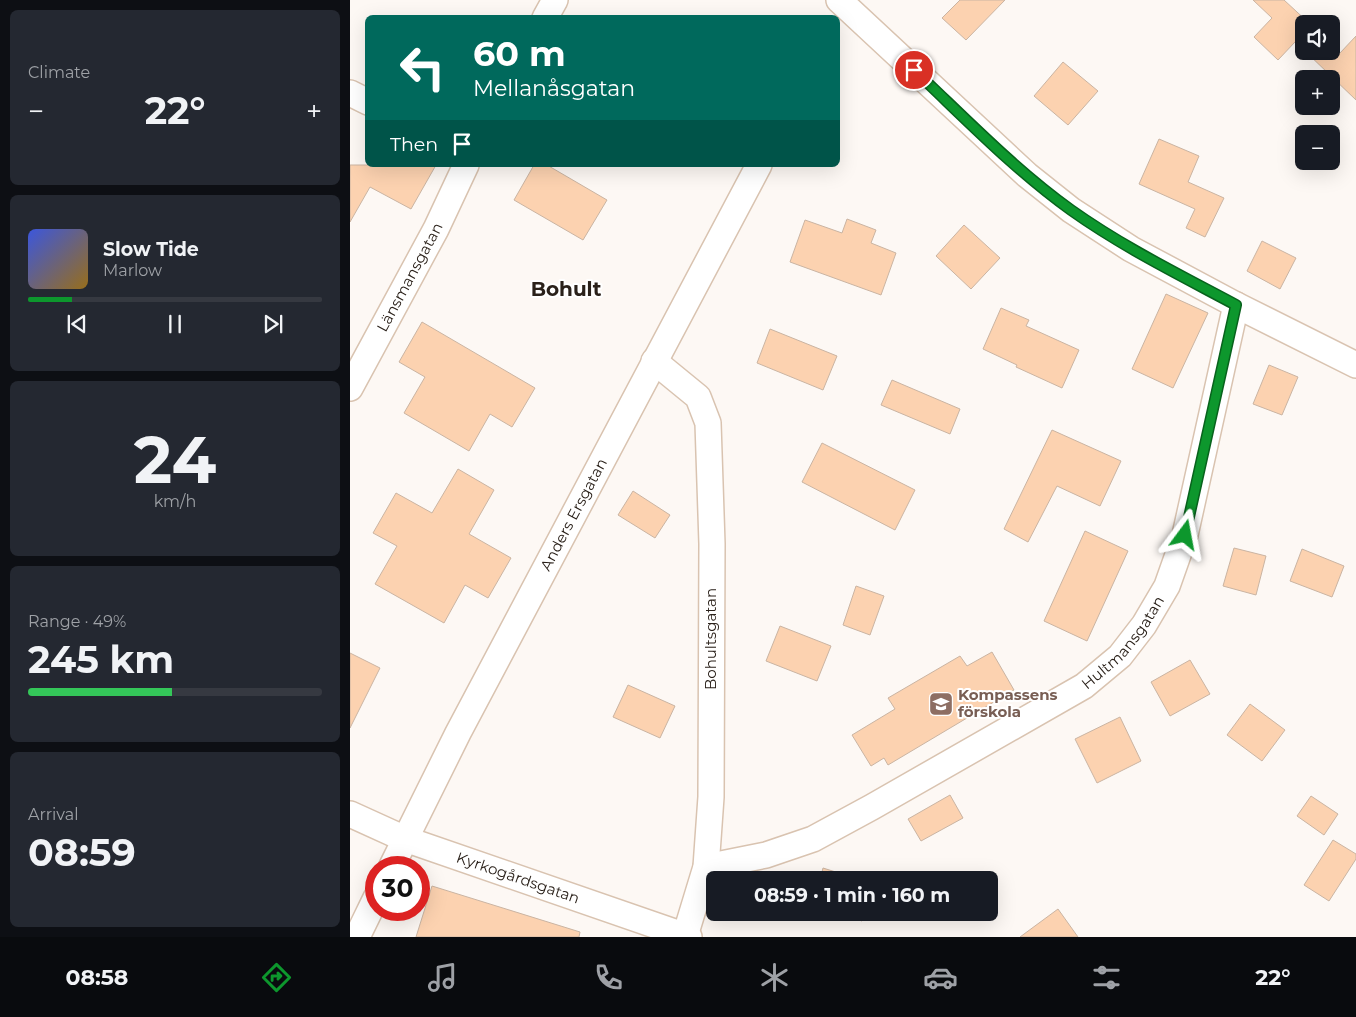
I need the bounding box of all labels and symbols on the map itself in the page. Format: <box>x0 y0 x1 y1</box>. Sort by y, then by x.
pin <box>893 49 935 91</box>
street label: Länsmansgatan <box>372 219 447 335</box>
district label: Bohult <box>531 277 602 301</box>
street label: Anders Ersgatan <box>536 455 611 574</box>
position arrow <box>1158 508 1210 560</box>
street label: Bohultsgatan <box>701 588 720 690</box>
street label: Hultmansgatan <box>1077 592 1168 693</box>
place label: Kompassens förskola <box>958 685 1058 721</box>
school or university icon: Kompassens förskola <box>928 691 954 717</box>
street label: Kyrkogårdsgatan <box>454 847 582 908</box>
speed limit sign: 30 <box>365 856 430 921</box>

